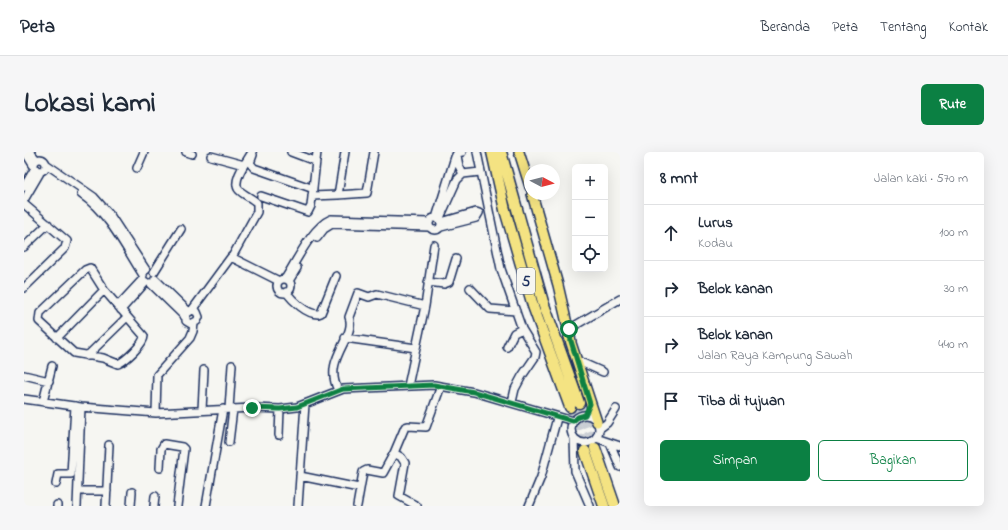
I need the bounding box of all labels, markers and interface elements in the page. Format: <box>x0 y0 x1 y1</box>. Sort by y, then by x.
text: Peta <box>20 14 55 41</box>
text: Beranda <box>760 17 810 38</box>
text: Peta <box>832 17 858 38</box>
text: Tentang <box>880 17 927 38</box>
text: Kontak <box>949 17 988 38</box>
text: Lokasi kami <box>24 84 156 125</box>
button: Rute <box>921 84 984 125</box>
north arrow <box>524 164 560 200</box>
map controls <box>572 164 608 272</box>
button: + <box>572 164 608 200</box>
text: 8 mnt <box>660 166 698 191</box>
text: Jalan kaki · 570 m <box>874 169 968 188</box>
button: − <box>572 200 608 236</box>
text: Lurus <box>698 212 733 234</box>
icon: ahead <box>660 222 682 244</box>
text: 100 m <box>939 223 968 242</box>
text: Kodau <box>698 234 733 253</box>
button: locate <box>572 236 608 272</box>
road number: 5 <box>517 268 535 294</box>
icon: right <box>660 278 682 300</box>
text: Belok kanan <box>698 278 773 300</box>
text: 30 m <box>944 279 968 298</box>
route start <box>560 320 578 338</box>
text: Belok kanan <box>698 324 773 346</box>
icon: right <box>660 334 682 356</box>
text: 440 m <box>938 335 968 354</box>
text: Jalan Raya Kampung Sawah <box>698 346 852 365</box>
icon: arrive <box>660 390 682 412</box>
text: Tiba di tujuan <box>698 390 785 412</box>
route end <box>243 399 261 417</box>
button: Simpan <box>660 440 810 481</box>
button: Bagikan <box>818 440 968 481</box>

